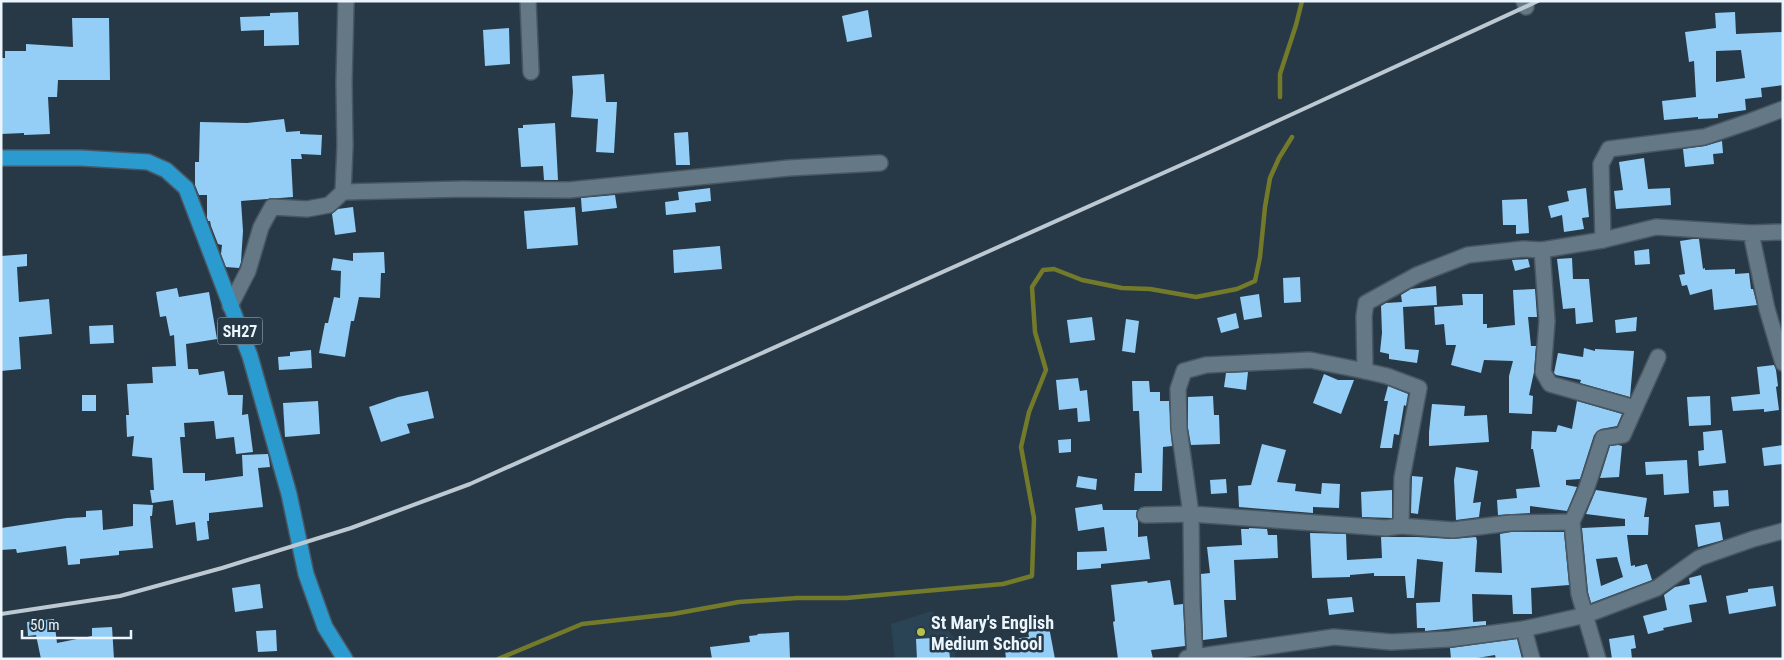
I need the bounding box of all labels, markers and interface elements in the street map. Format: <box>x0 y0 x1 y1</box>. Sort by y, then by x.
road number: SH27 <box>218 318 262 344</box>
scale bar <box>22 608 131 640</box>
place label: St Mary's English Medium School <box>931 612 1054 654</box>
text: 50 m <box>30 616 60 634</box>
marker: St Mary's English Medium School <box>915 626 927 638</box>

